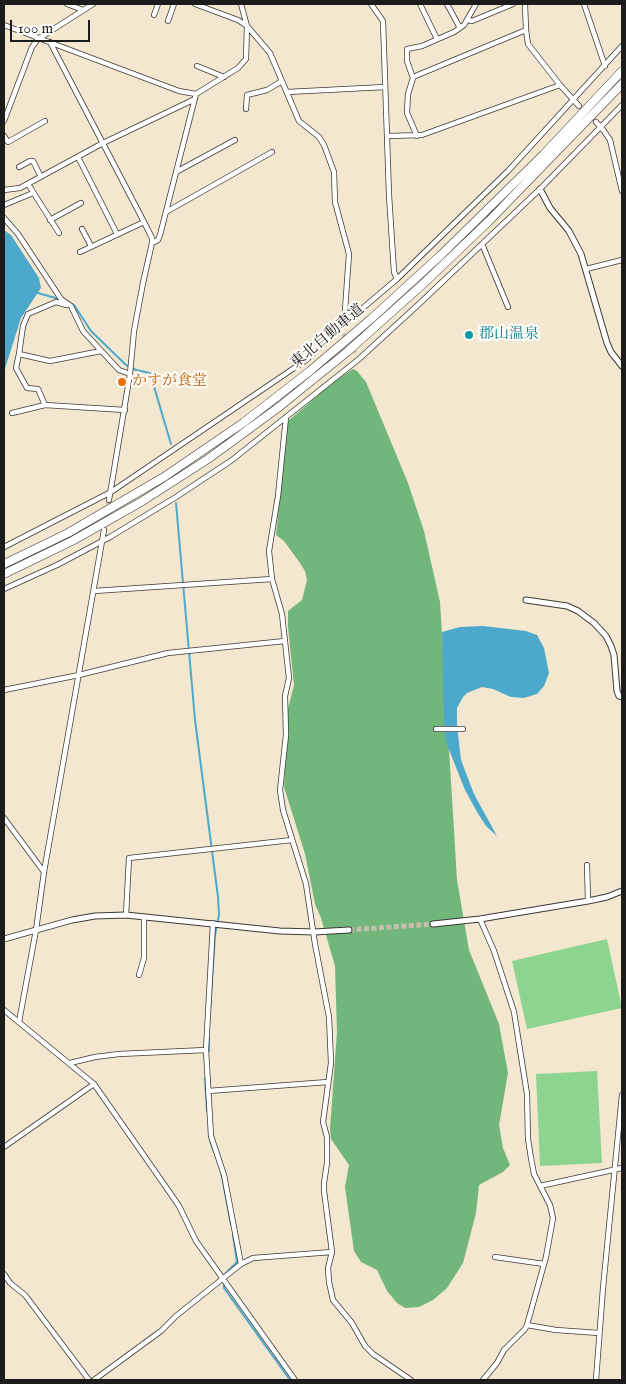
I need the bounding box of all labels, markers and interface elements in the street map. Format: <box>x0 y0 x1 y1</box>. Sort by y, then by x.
scale bar <box>12 10 92 42</box>
text: 100 m <box>18 19 53 38</box>
street label: 東北自動車道 <box>288 301 368 373</box>
place label: 郡山温泉 <box>479 326 539 344</box>
marker: 郡山温泉 <box>463 329 475 341</box>
place label: かすが食堂 <box>132 373 207 391</box>
marker: かすが食堂 <box>116 376 128 388</box>

